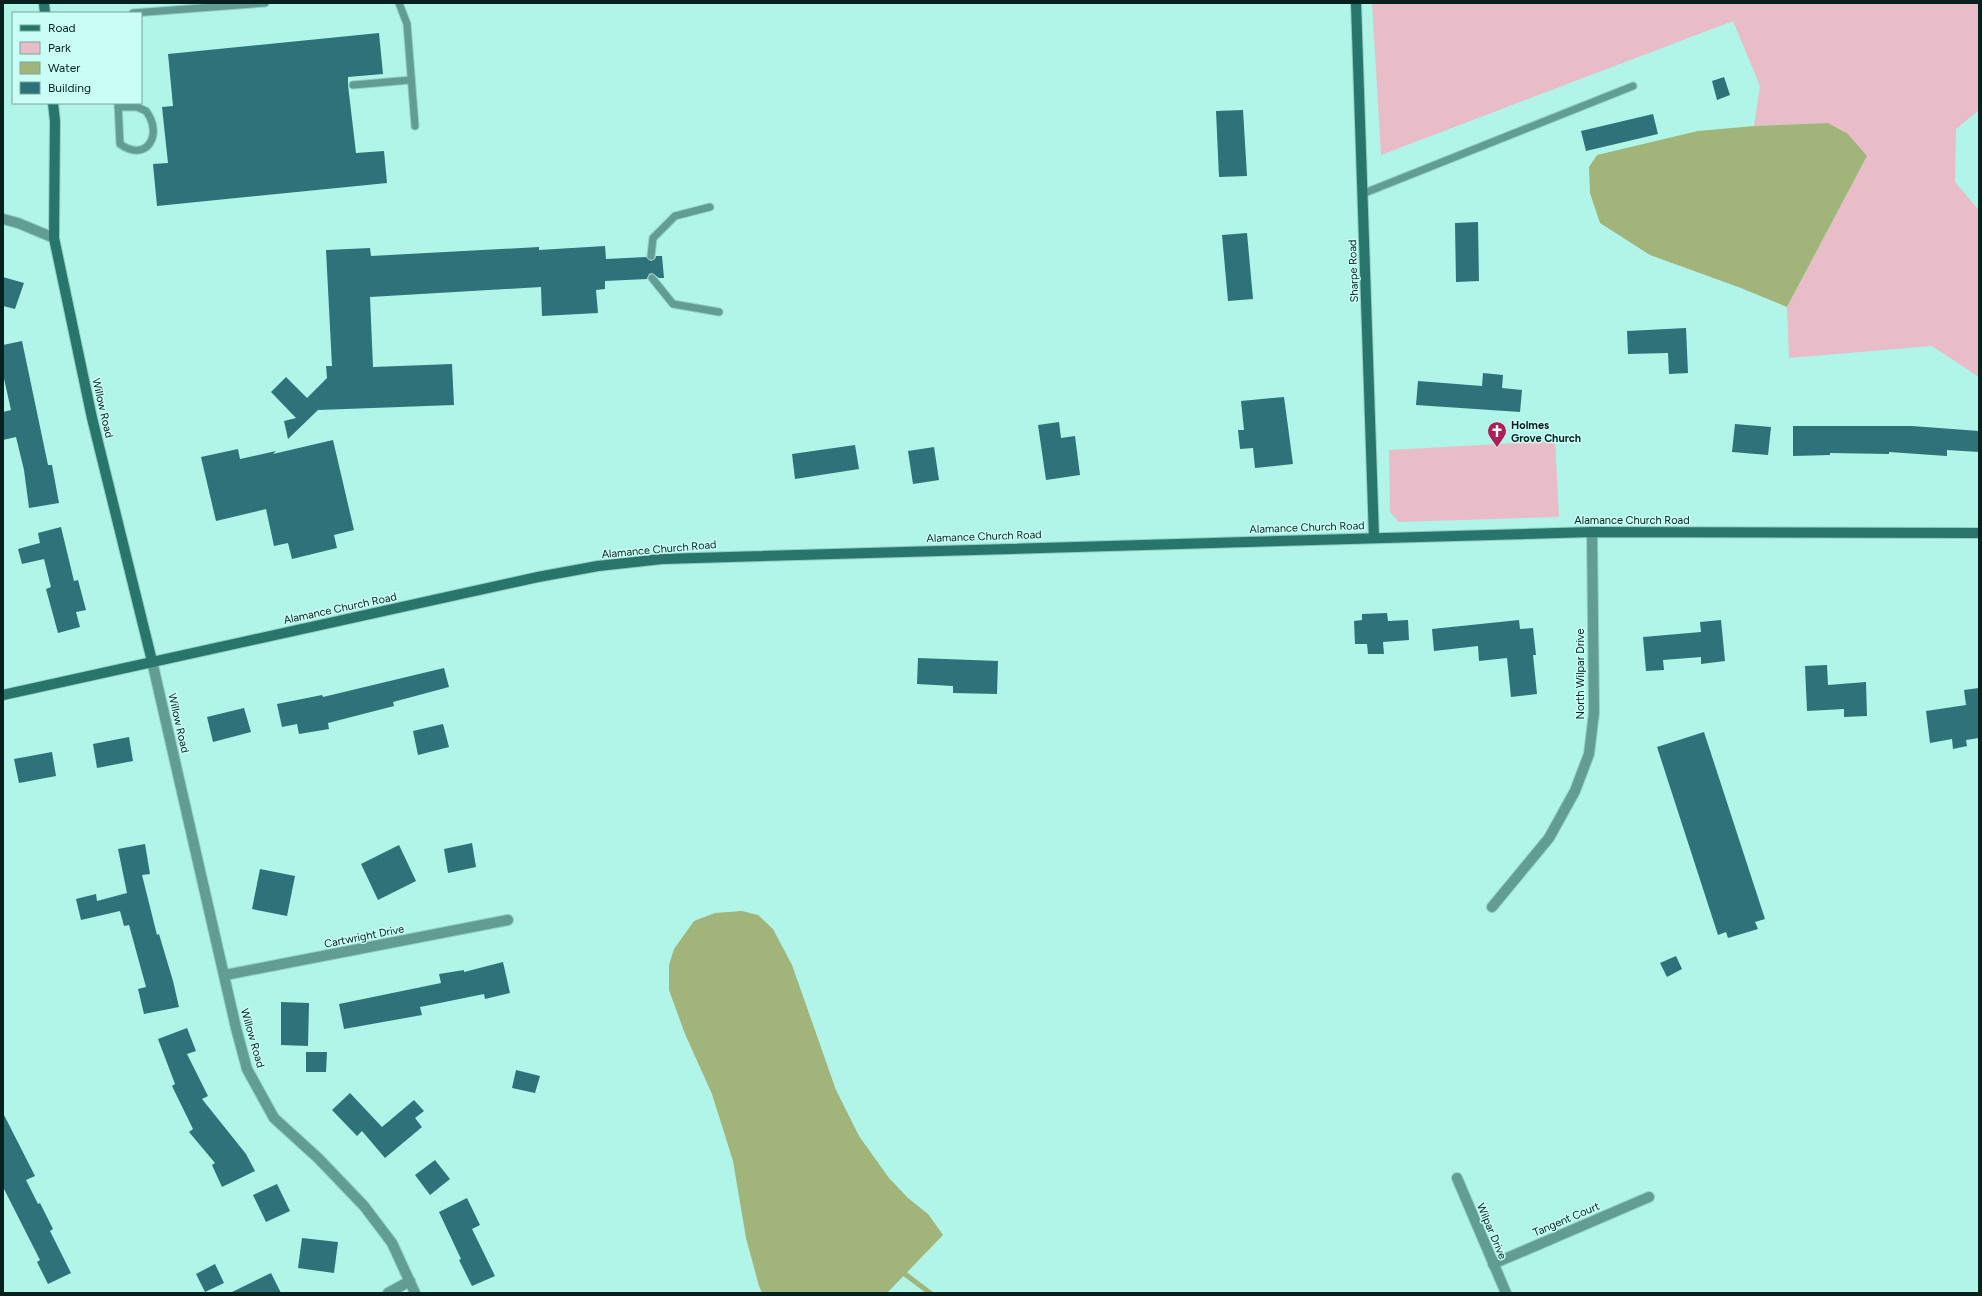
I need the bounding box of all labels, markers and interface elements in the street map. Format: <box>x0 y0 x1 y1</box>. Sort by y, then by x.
legend <box>12 12 142 104</box>
text: Road <box>48 21 76 35</box>
text: Park <box>48 41 71 55</box>
text: Water <box>48 61 80 75</box>
text: Building <box>48 81 91 95</box>
street label: Sharpe Road <box>1346 239 1361 303</box>
street label: Willow Road <box>89 377 116 439</box>
place label: Holmes Grove Church <box>1511 419 1581 445</box>
church icon: Holmes Grove Church <box>1486 420 1508 448</box>
street label: Alamance Church Road <box>1574 514 1690 527</box>
street label: Alamance Church Road <box>1249 519 1365 536</box>
street label: Alamance Church Road <box>926 528 1042 545</box>
street label: Alamance Church Road <box>601 538 717 561</box>
street label: Alamance Church Road <box>282 590 398 627</box>
street label: North Wilpar Drive <box>1574 628 1587 720</box>
street label: Willow Road <box>165 692 192 754</box>
street label: Cartwright Drive <box>323 922 405 951</box>
street label: Willow Road <box>238 1007 267 1069</box>
street label: Tangent Court <box>1531 1200 1601 1239</box>
street label: Wilpar Drive <box>1474 1201 1509 1261</box>

